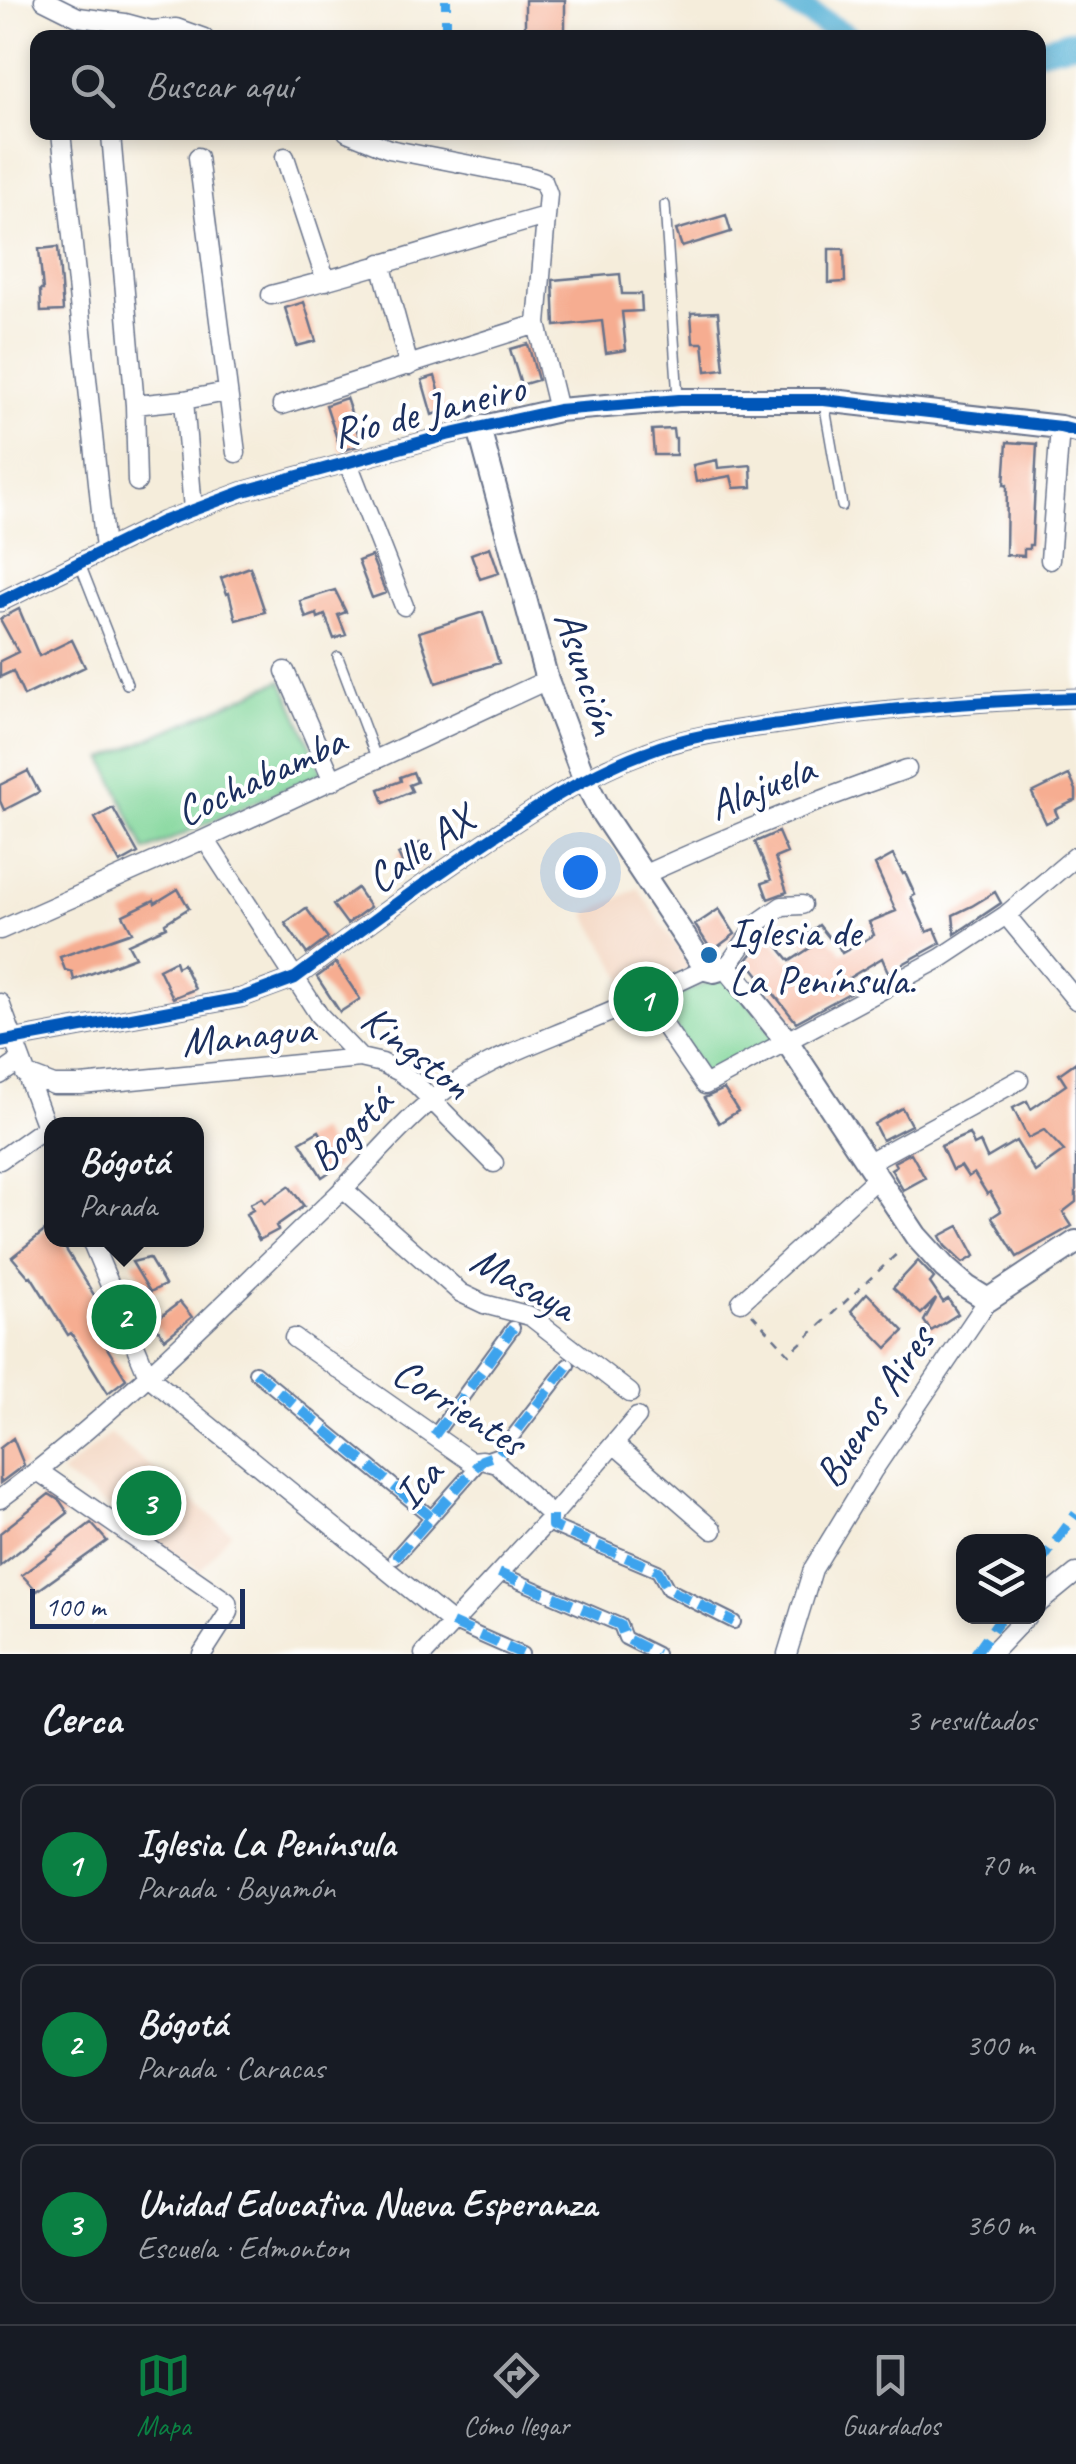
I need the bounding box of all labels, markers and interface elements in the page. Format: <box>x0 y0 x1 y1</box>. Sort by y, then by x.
search box <box>30 30 1046 140</box>
icon: search <box>65 58 120 113</box>
text: Buscar aquí <box>145 62 294 109</box>
street label: Río de Janeiro <box>327 360 532 460</box>
street label: Asunción <box>542 604 632 742</box>
street label: Cochabamba <box>167 713 356 839</box>
street label: Alajuela <box>701 741 825 833</box>
street label: Calle AX <box>356 790 489 905</box>
your location <box>555 847 606 898</box>
place label: Iglesia de La Península. <box>729 906 917 1007</box>
marker: Iglesia de La Península. <box>698 944 720 966</box>
pin: 1 <box>614 962 678 1036</box>
street label: Kingston <box>351 993 482 1112</box>
street label: Managua <box>179 1002 320 1069</box>
street label: Bogotá <box>296 1074 406 1184</box>
popup <box>44 1117 204 1247</box>
text: Bógotá <box>79 1138 169 1185</box>
text: Parada <box>79 1185 157 1226</box>
street label: Masaya <box>462 1233 588 1335</box>
pin: 2 <box>92 1280 156 1354</box>
street label: Buenos Aires <box>803 1313 948 1497</box>
street label: Corrientes <box>383 1346 539 1471</box>
street label: Ica <box>382 1446 456 1520</box>
pin: 3 <box>116 1466 182 1540</box>
map controls <box>956 1534 1046 1624</box>
button: layers <box>956 1534 1046 1624</box>
scale bar <box>30 1584 245 1628</box>
text: 100 m <box>45 1589 105 1624</box>
text: Cerca <box>40 1693 122 1746</box>
text: 3 resultados <box>905 1699 1036 1740</box>
text: Iglesia La Península <box>137 1820 395 1867</box>
text: 1 <box>67 1844 82 1885</box>
text: 70 m <box>980 1844 1034 1885</box>
text: Parada · Bayamón <box>137 1867 335 1908</box>
text: Bógotá <box>137 2000 227 2047</box>
text: 2 <box>67 2024 82 2065</box>
text: 300 m <box>965 2024 1034 2065</box>
text: Parada · Caracas <box>137 2047 325 2088</box>
text: Unidad Educativa Nueva Esperanza <box>137 2180 597 2227</box>
text: 3 <box>67 2204 82 2245</box>
text: 360 m <box>965 2204 1034 2245</box>
text: Escuela · Edmonton <box>137 2227 349 2268</box>
tab: Mapa <box>136 2348 191 2443</box>
tab: Cómo llegar <box>463 2348 569 2443</box>
tab: Guardados <box>842 2348 940 2443</box>

